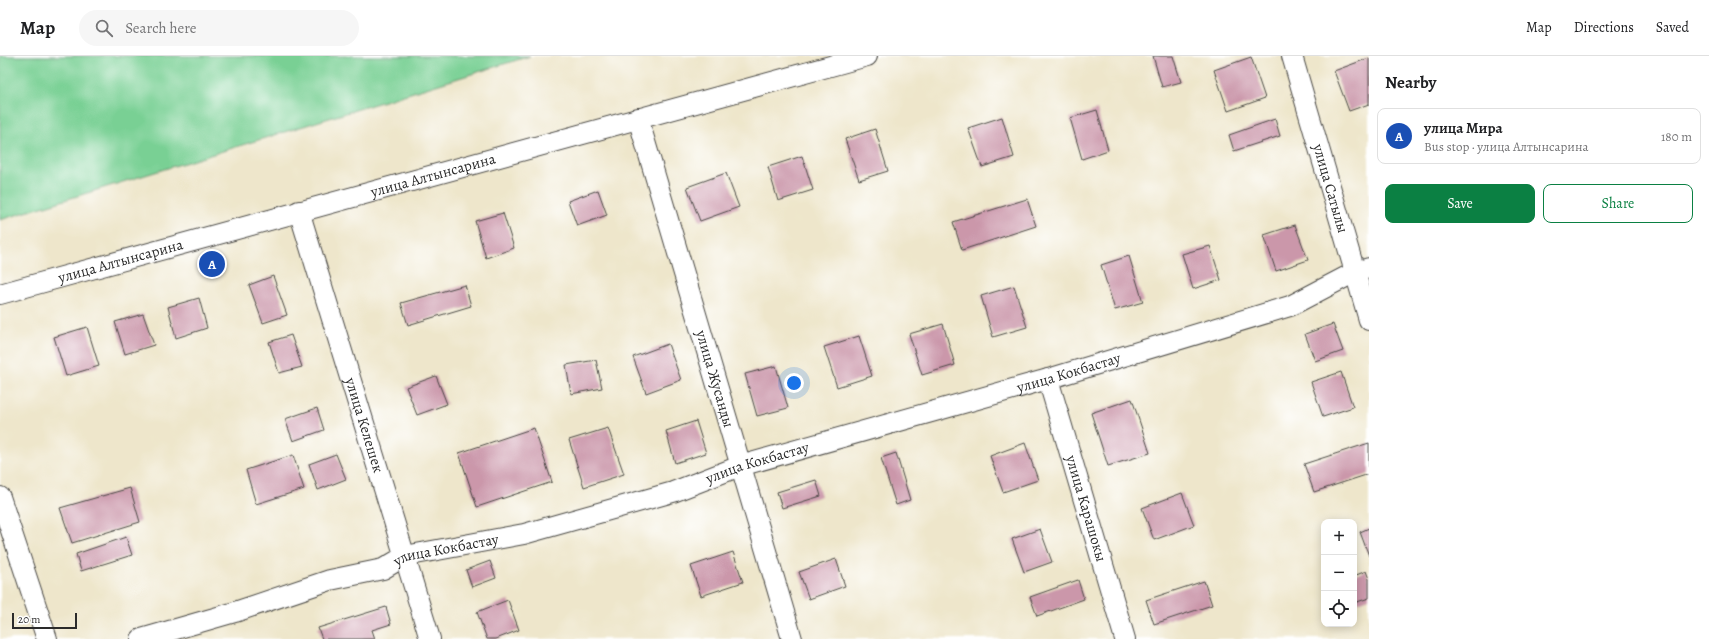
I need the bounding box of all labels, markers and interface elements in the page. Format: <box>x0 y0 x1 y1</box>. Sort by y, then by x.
search box <box>79 10 359 46</box>
text: Map <box>20 15 55 41</box>
icon: search <box>93 17 115 39</box>
text: Search here <box>125 18 197 38</box>
text: Map <box>1526 18 1552 37</box>
text: Directions <box>1574 18 1634 37</box>
text: Saved <box>1656 18 1689 37</box>
text: Nearby <box>1385 71 1436 94</box>
text: улица Мира <box>1424 118 1503 138</box>
text: A <box>1395 128 1403 145</box>
text: 180 m <box>1661 128 1692 145</box>
text: Bus stop · улица Алтынсарина <box>1424 138 1589 155</box>
street label: улица Сатылы <box>1308 141 1353 235</box>
street label: улица Алтынсарина <box>367 148 498 202</box>
button: Save <box>1385 184 1535 223</box>
button: Share <box>1543 184 1693 223</box>
street label: улица Алтынсарина <box>55 234 185 288</box>
pin: A <box>199 249 225 279</box>
street label: улица Жусанды <box>691 327 739 430</box>
street label: улица Кокбастау <box>1013 348 1123 398</box>
your location <box>784 373 804 393</box>
street label: улица Келешек <box>340 374 389 475</box>
street label: улица Кокбастау <box>702 437 811 489</box>
street label: улица Карашокы <box>1061 452 1112 564</box>
map controls <box>1321 519 1357 627</box>
button: + <box>1321 519 1357 555</box>
street label: улица Кокбастау <box>388 529 500 571</box>
button: − <box>1321 555 1357 591</box>
button: locate <box>1321 591 1357 627</box>
scale bar <box>12 611 77 630</box>
text: 20 m <box>18 612 40 627</box>

